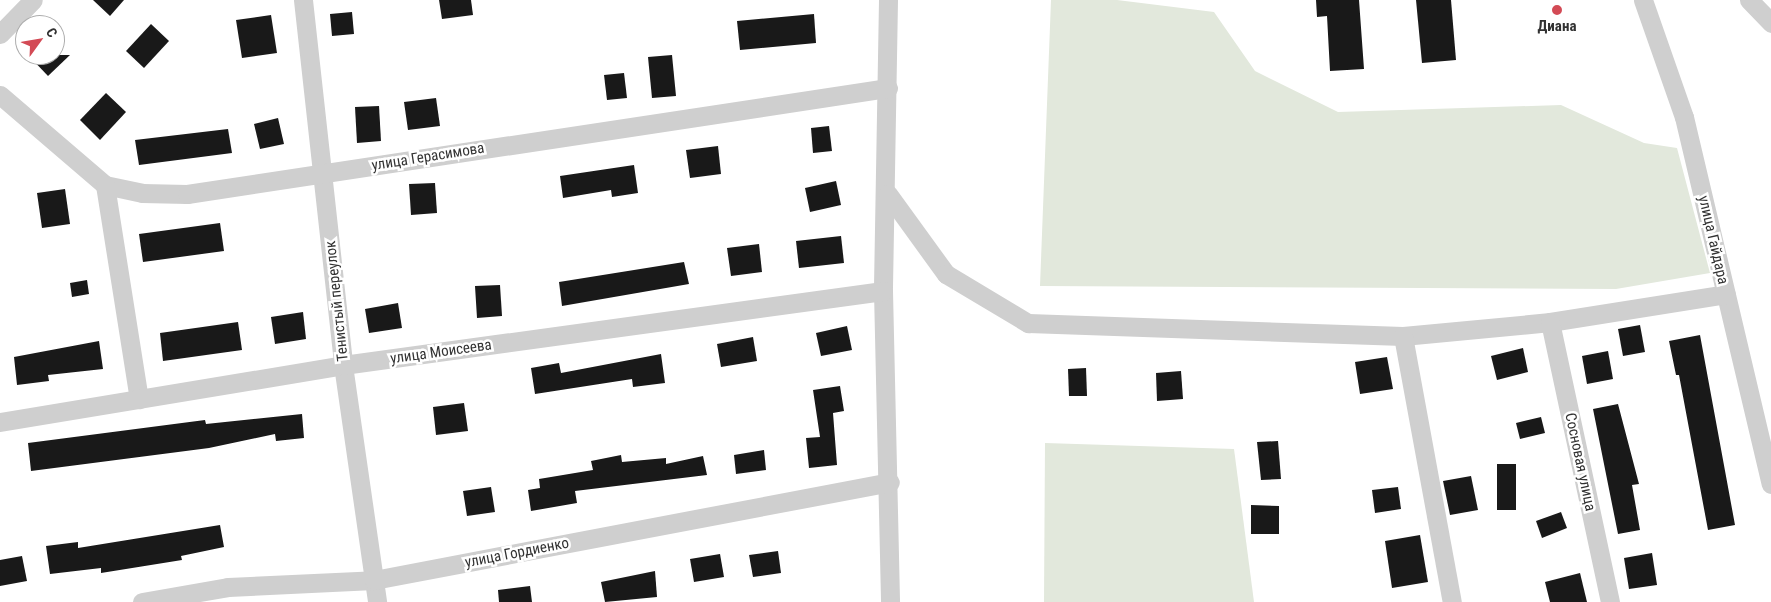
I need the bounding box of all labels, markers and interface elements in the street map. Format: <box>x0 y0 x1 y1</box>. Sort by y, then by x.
marker: Диана <box>1551 4 1563 16</box>
north arrow <box>15 15 65 65</box>
place label: Диана <box>1538 18 1576 36</box>
text: С <box>43 25 61 40</box>
street label: улица Герасимова <box>370 139 486 175</box>
street label: улица Гайдара <box>1694 194 1732 286</box>
street label: Тенистый переулок <box>322 240 352 362</box>
street label: улица Моисеева <box>389 336 493 368</box>
street label: Сосновая улица <box>1561 411 1599 513</box>
street label: улица Гордиенко <box>464 534 570 572</box>

